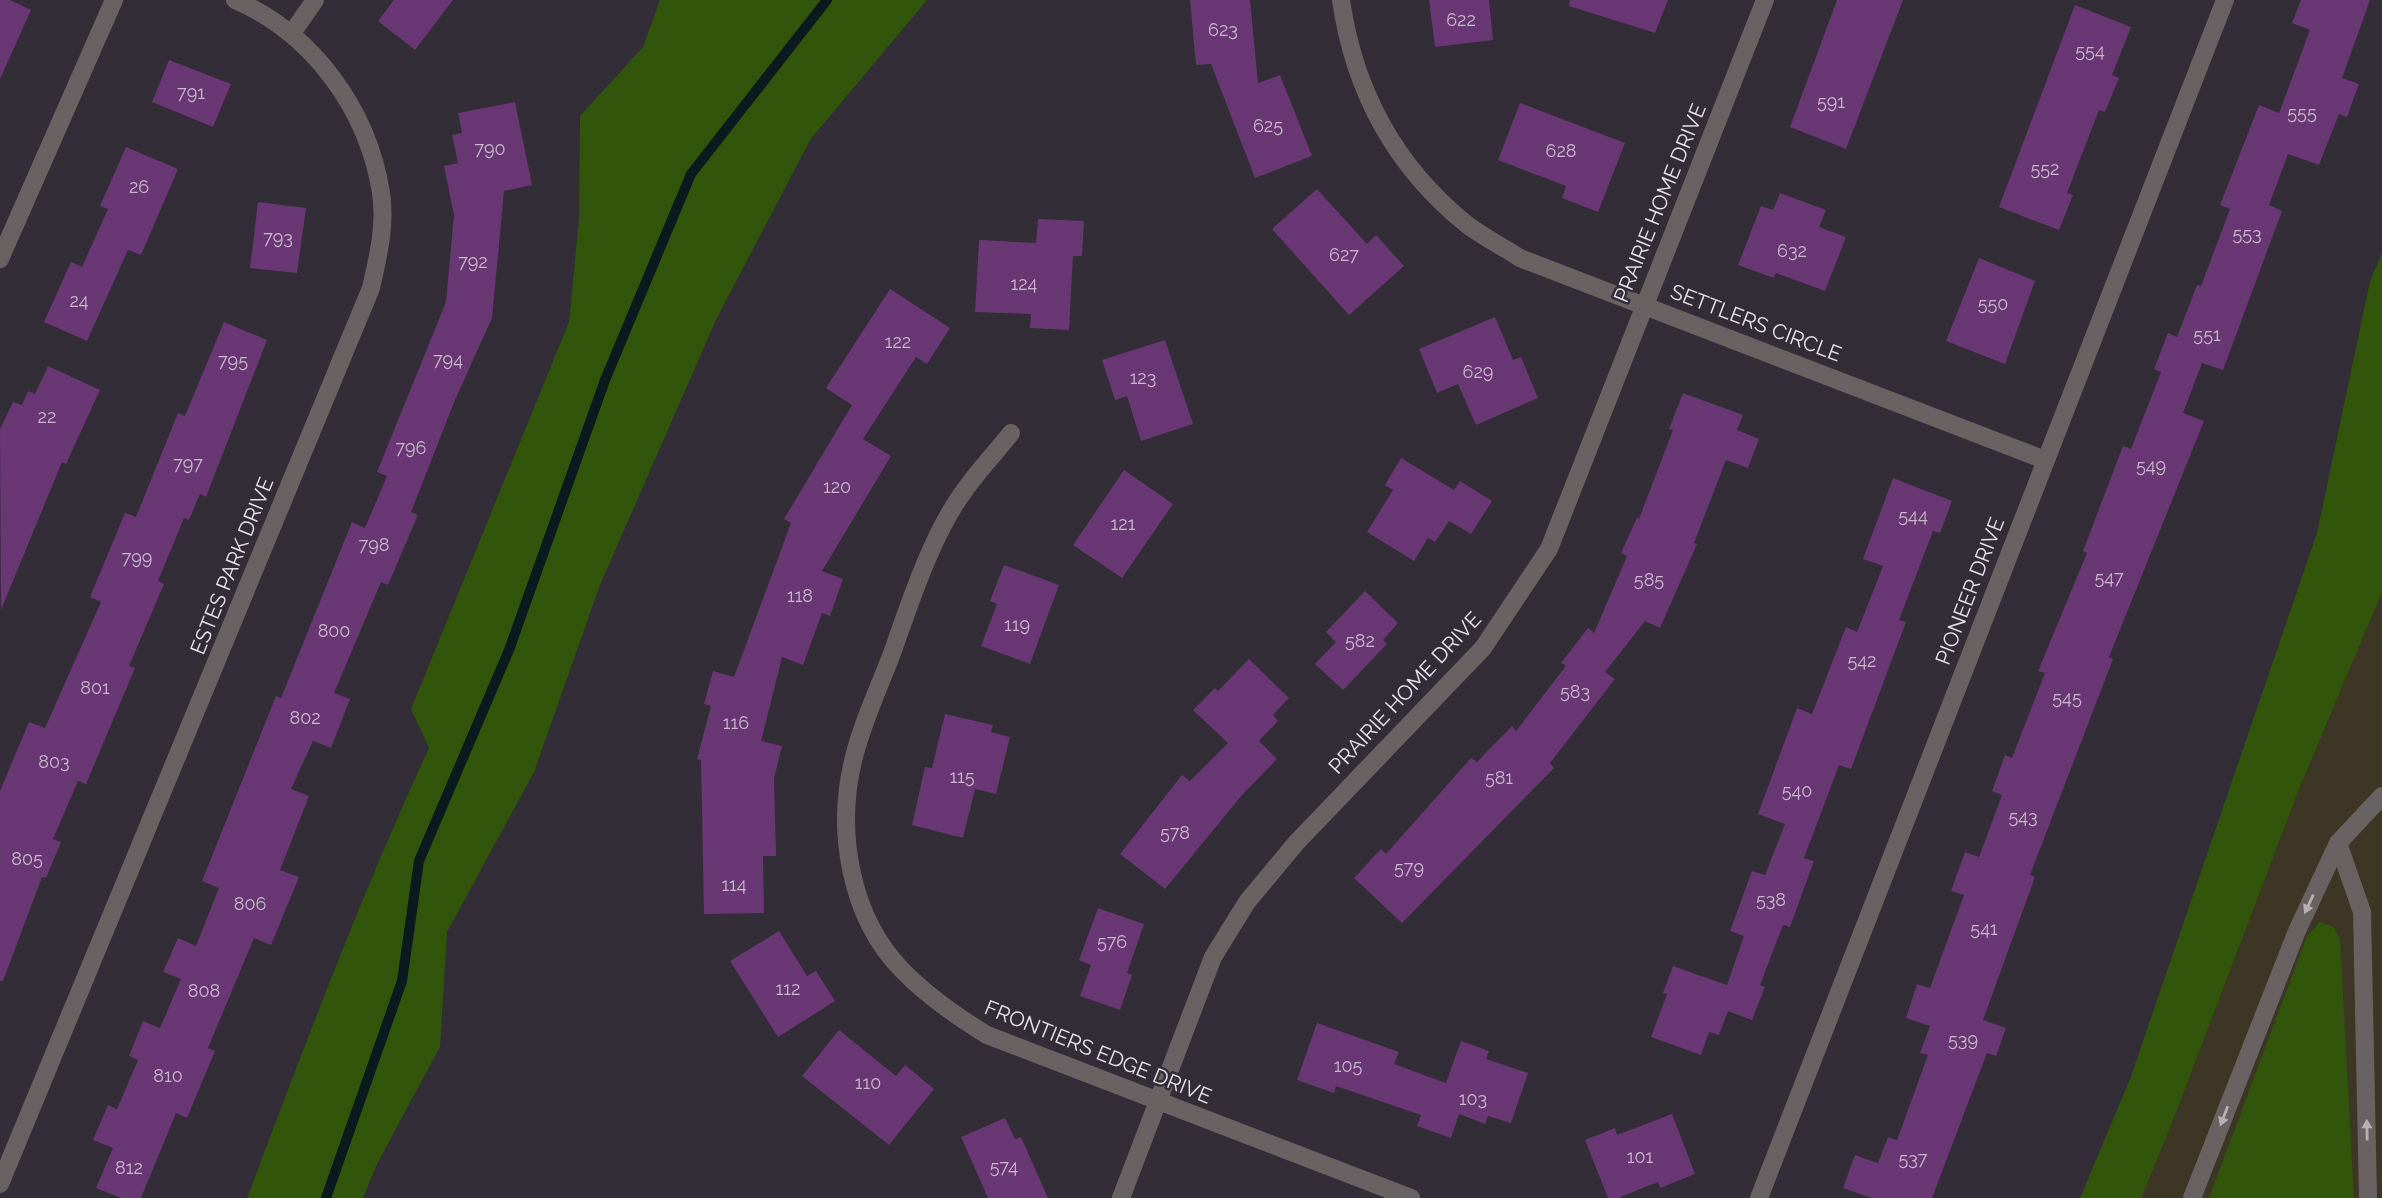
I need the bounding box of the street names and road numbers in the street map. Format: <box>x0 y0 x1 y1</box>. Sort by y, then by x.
street label: PRAIRIE HOME DRIVE <box>1608 100 1711 306</box>
street label: SETTLERS CIRCLE <box>1667 278 1845 367</box>
street label: ESTES PARK DRIVE <box>185 474 278 658</box>
street label: PIONEER DRIVE <box>1930 514 2009 668</box>
street label: PRAIRIE HOME DRIVE <box>1323 607 1486 779</box>
street label: FRONTIERS EDGE DRIVE <box>981 994 1215 1109</box>

